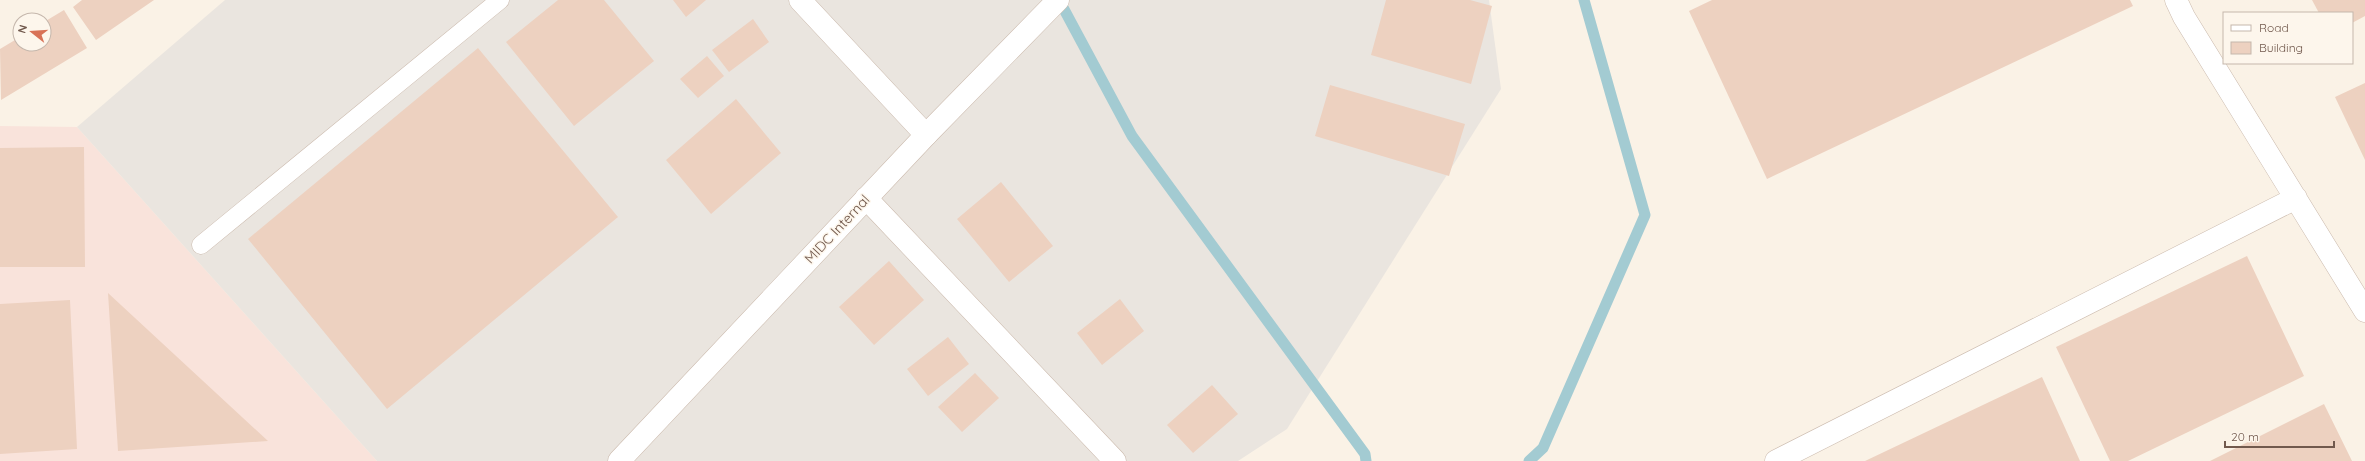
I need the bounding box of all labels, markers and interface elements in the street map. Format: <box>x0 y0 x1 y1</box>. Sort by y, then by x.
north arrow <box>12 12 52 52</box>
legend <box>2223 12 2353 64</box>
text: Road <box>2259 20 2289 35</box>
text: N <box>15 23 30 35</box>
text: Building <box>2259 40 2303 55</box>
street label: MIDC Internal <box>801 191 873 267</box>
scale bar <box>2225 423 2334 449</box>
text: 20 m <box>2231 429 2259 444</box>

